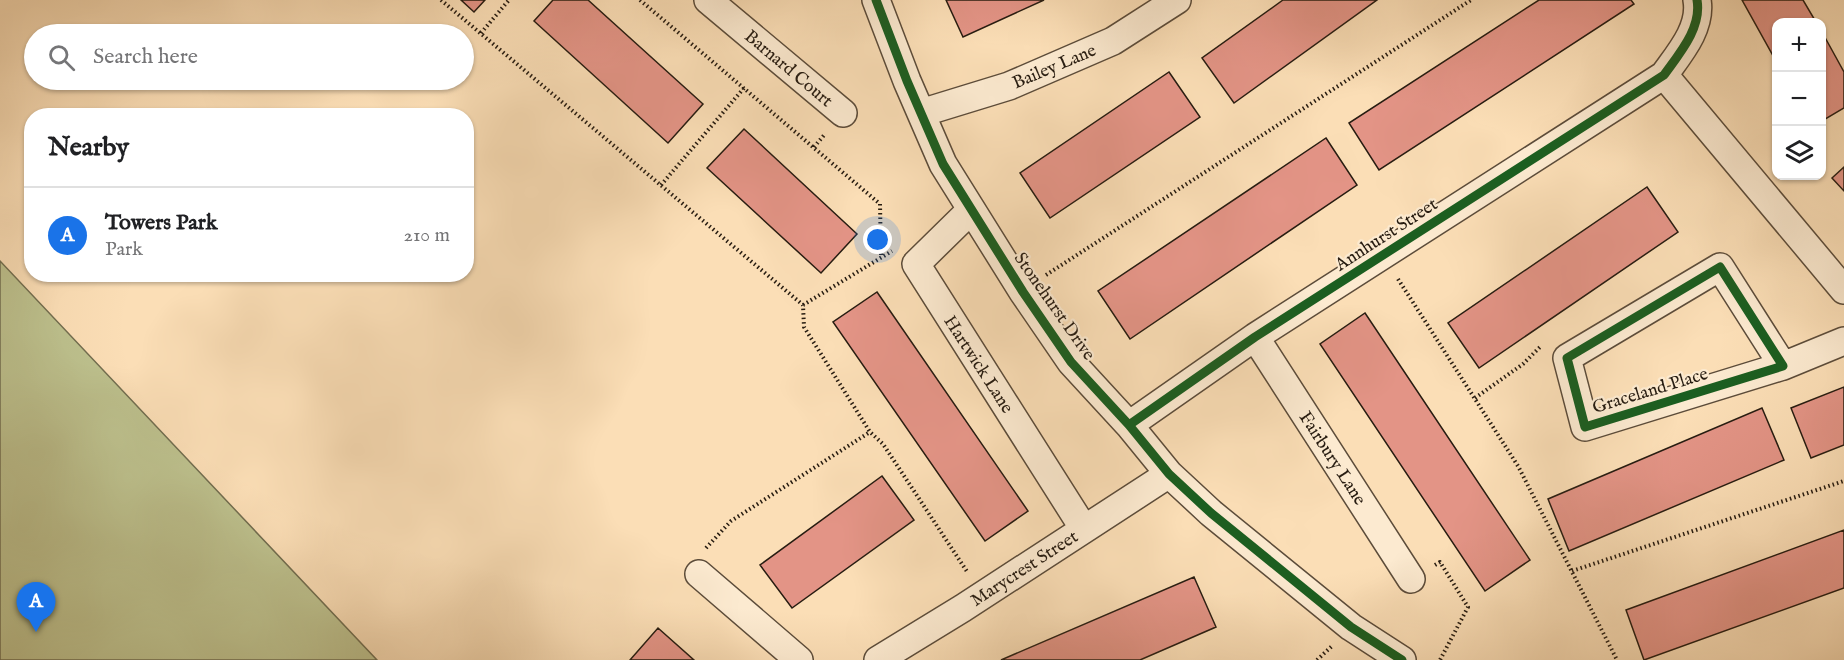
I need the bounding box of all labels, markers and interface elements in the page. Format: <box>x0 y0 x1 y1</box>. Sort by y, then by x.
map controls <box>1772 18 1826 180</box>
button: + <box>1772 18 1826 72</box>
search box <box>24 24 474 90</box>
street label: Barnard Court <box>739 25 837 113</box>
street label: Bailey Lane <box>1009 39 1100 95</box>
icon: search <box>45 41 78 74</box>
text: Search here <box>93 43 198 71</box>
button: − <box>1772 72 1826 126</box>
button: layers <box>1772 126 1826 180</box>
text: Nearby <box>48 131 129 164</box>
street label: Annhurst Street <box>1330 194 1443 278</box>
text: Towers Park <box>105 209 218 237</box>
text: A <box>61 223 74 248</box>
text: 210 m <box>404 223 450 248</box>
your location <box>863 225 892 254</box>
text: Park <box>105 237 143 262</box>
street label: Stonehurst Drive <box>1008 248 1100 365</box>
street label: Hartwick Lane <box>938 311 1018 418</box>
street label: Graceland Place <box>1590 363 1711 420</box>
street label: Fairbury Lane <box>1293 408 1371 510</box>
street label: Marycrest Street <box>967 526 1083 613</box>
pin: A <box>16 582 56 632</box>

